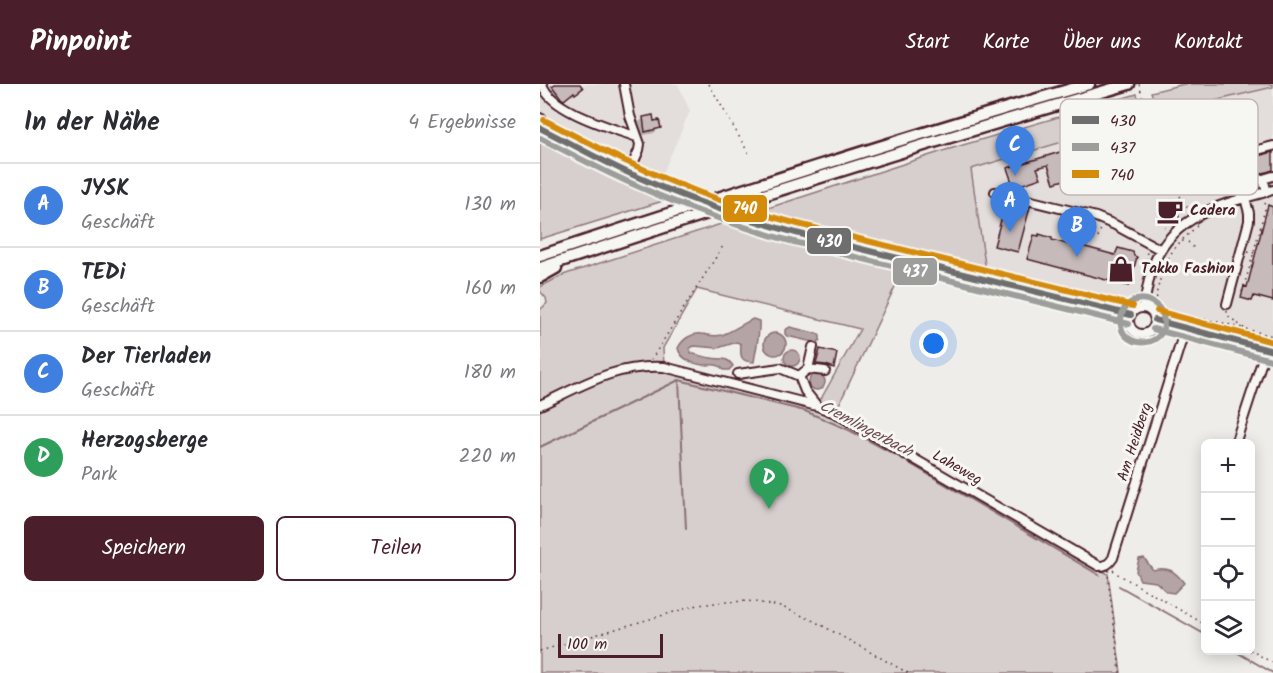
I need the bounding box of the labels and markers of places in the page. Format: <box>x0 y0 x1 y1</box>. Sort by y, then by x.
pin: C <box>996 126 1034 176</box>
pin: A <box>990 182 1030 232</box>
cafe icon: Cadera <box>1155 196 1185 226</box>
place label: Cadera <box>1190 199 1236 223</box>
pin: B <box>1058 208 1096 257</box>
shop icon: Takko Fashion <box>1106 254 1136 284</box>
place label: Takko Fashion <box>1141 257 1235 281</box>
pin: D <box>750 460 788 509</box>

